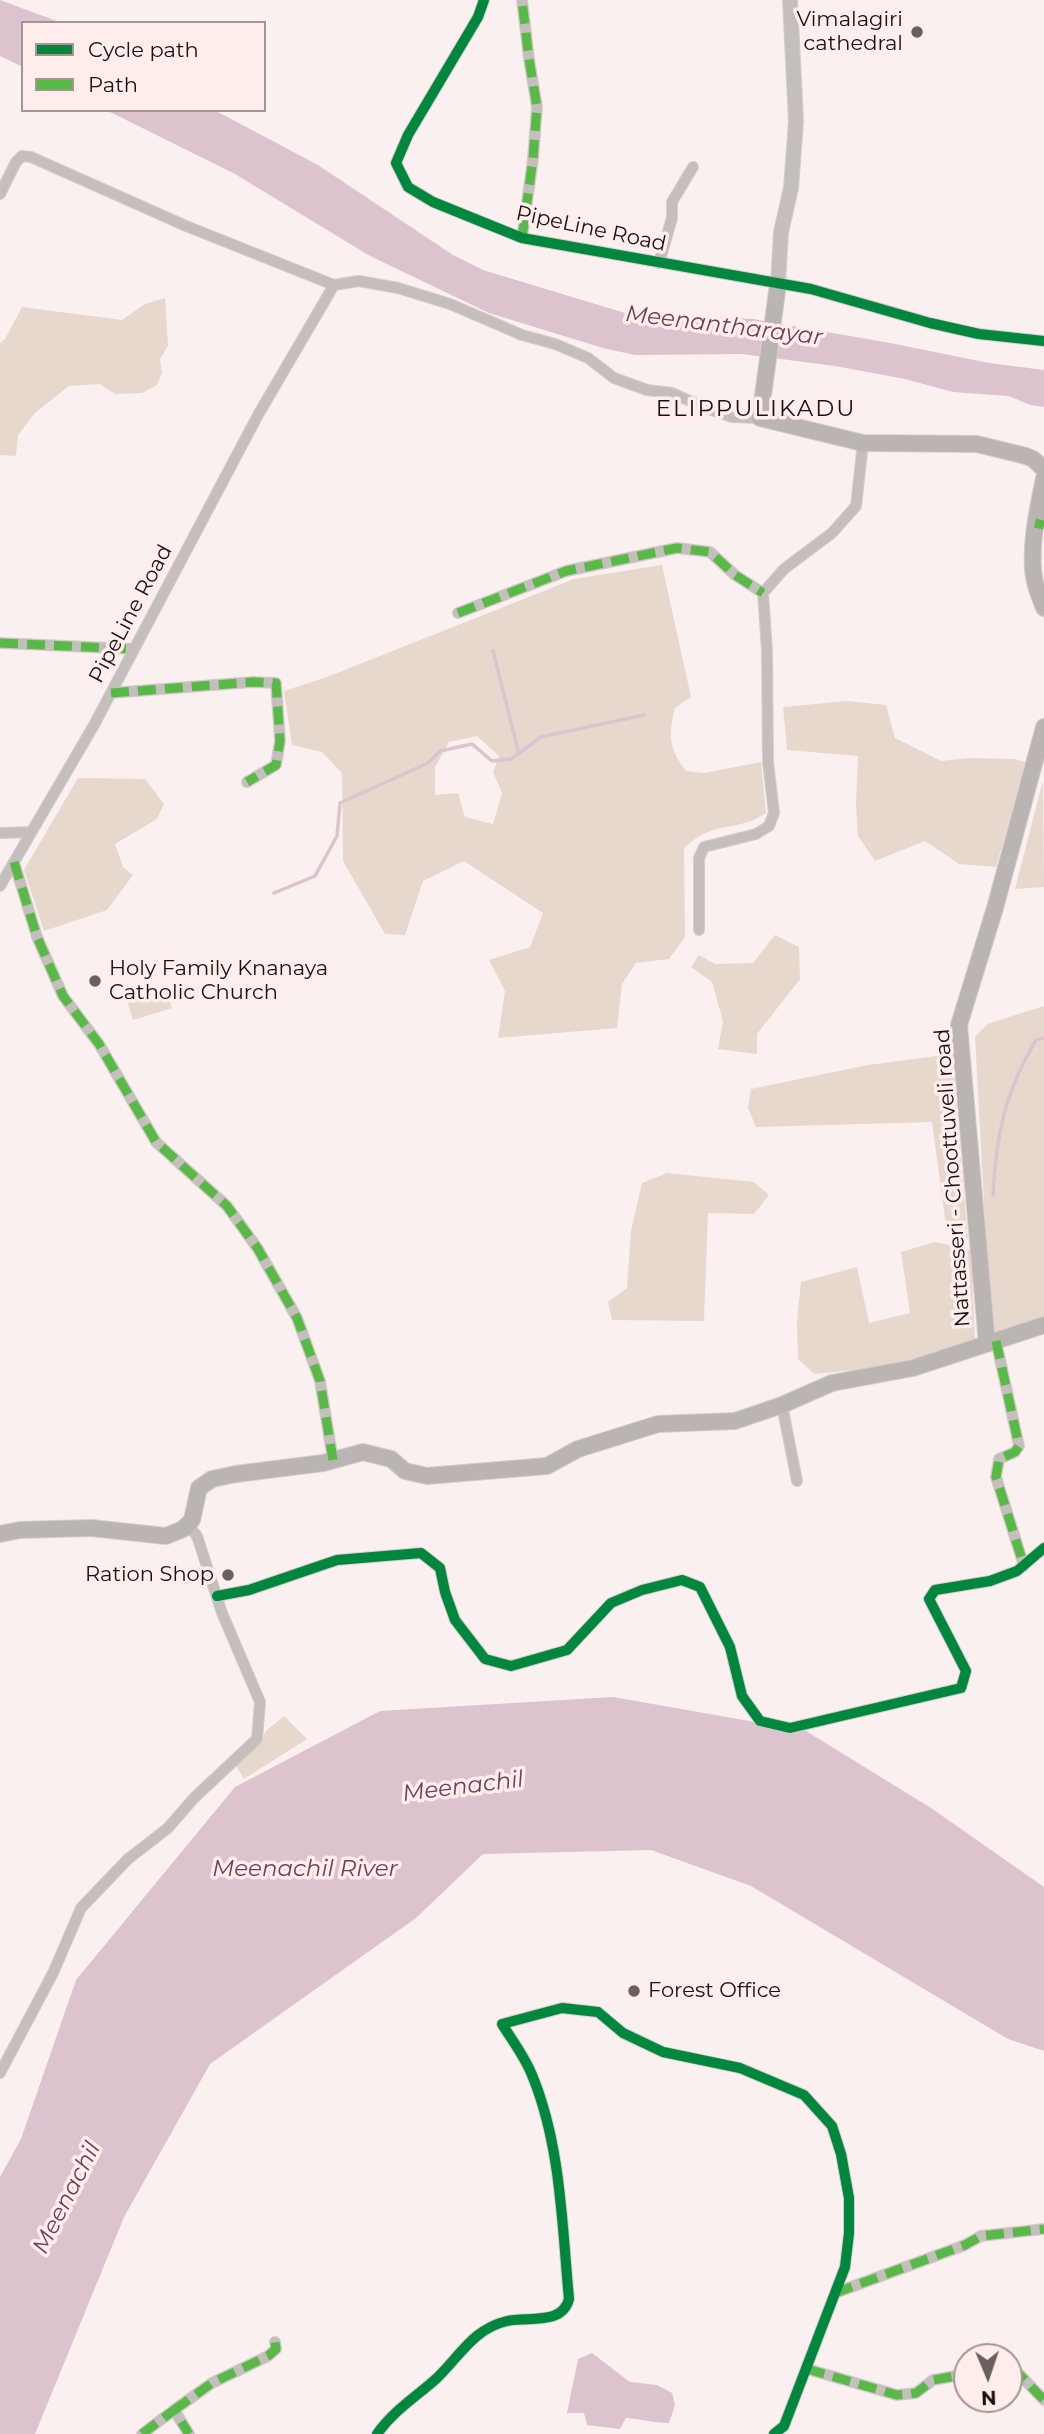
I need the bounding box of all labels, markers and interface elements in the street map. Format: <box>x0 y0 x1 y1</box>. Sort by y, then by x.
place label: Vimalagiri cathedral <box>796 7 903 57</box>
legend <box>21 21 266 112</box>
marker: Vimalagiri cathedral <box>909 24 925 40</box>
text: Cycle path <box>88 37 199 62</box>
text: Path <box>88 72 138 97</box>
street label: PipeLine Road <box>514 201 668 257</box>
water label: Meenantharayar <box>624 300 824 352</box>
district label: ELIPPULIKADU <box>657 395 855 423</box>
street label: PipeLine Road <box>84 541 178 687</box>
place label: Holy Family Knanaya Catholic Church <box>109 956 328 1006</box>
marker: Holy Family Knanaya Catholic Church <box>87 973 103 989</box>
street label: Nattasseri - Choottuveli road <box>930 1028 976 1328</box>
place label: Ration Shop <box>85 1562 214 1588</box>
marker: Ration Shop <box>220 1567 236 1583</box>
water label: Meenachil <box>401 1766 525 1808</box>
water label: Meenachil River <box>212 1855 398 1883</box>
place label: Forest Office <box>648 1978 781 2004</box>
marker: Forest Office <box>626 1983 642 1999</box>
water label: Meenachil <box>27 2138 107 2258</box>
north arrow <box>953 2343 1023 2413</box>
text: N <box>981 2386 997 2409</box>

